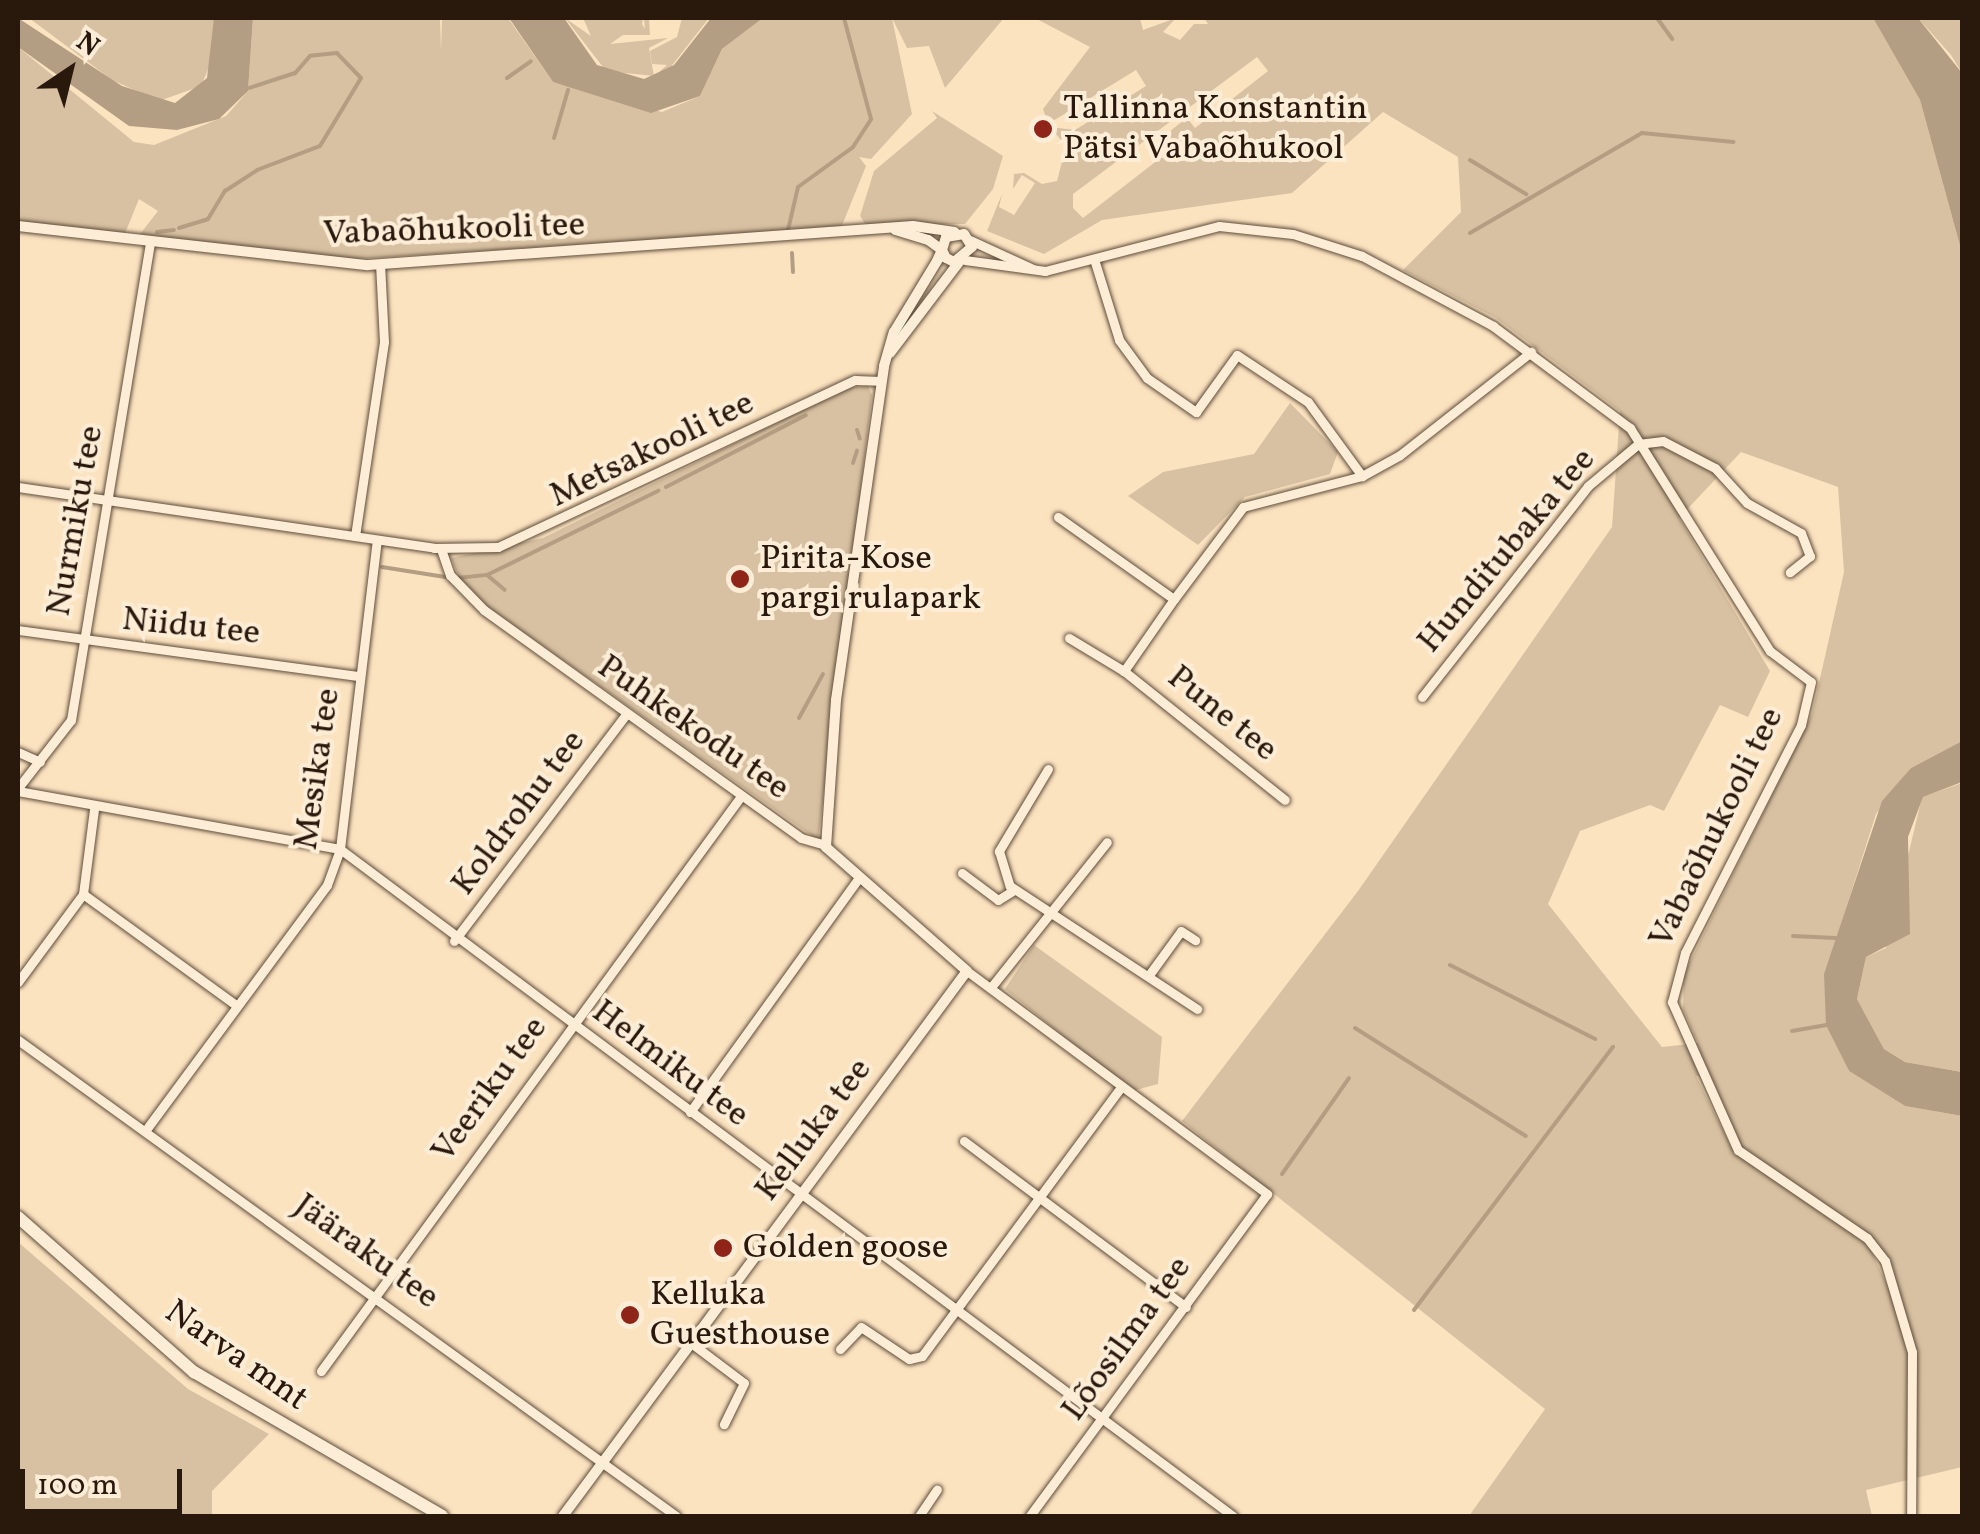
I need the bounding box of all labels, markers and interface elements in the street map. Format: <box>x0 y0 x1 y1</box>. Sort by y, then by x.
north arrow <box>20 20 120 120</box>
text: N <box>68 23 107 67</box>
place label: Tallinna Konstantin Pätsi Vabaõhukool <box>1063 88 1368 170</box>
marker: Tallinna Konstantin Pätsi Vabaõhukool <box>1032 118 1054 140</box>
street label: Vabaõhukooli tee <box>322 204 586 256</box>
street label: Metsakooli tee <box>543 383 761 517</box>
street label: Nurmiku tee <box>39 422 113 620</box>
street label: Hunditubaka tee <box>1409 440 1605 662</box>
place label: Pirita-Kose pargi rulapark <box>760 538 981 620</box>
marker: Pirita-Kose pargi rulapark <box>729 568 751 590</box>
street label: Niidu tee <box>120 599 262 655</box>
street label: Puhkekodu tee <box>589 646 797 810</box>
street label: Pune tee <box>1158 657 1286 771</box>
street label: Mesika tee <box>286 686 350 852</box>
street label: Vabaõhukooli tee <box>1641 701 1793 955</box>
street label: Koldrohu tee <box>443 722 595 904</box>
street label: Helmiku tee <box>583 991 757 1137</box>
street label: Veeriku tee <box>423 1009 557 1171</box>
street label: Kelluka tee <box>747 1050 881 1210</box>
street label: Jääraku tee <box>285 1185 447 1319</box>
place label: Golden goose <box>743 1227 948 1269</box>
marker: Golden goose <box>712 1237 734 1259</box>
street label: Lõosilma tee <box>1053 1248 1201 1430</box>
place label: Kelluka Guesthouse <box>650 1274 830 1356</box>
street label: Narva mnt <box>156 1291 316 1421</box>
marker: Kelluka Guesthouse <box>619 1304 641 1326</box>
scale bar <box>25 1449 188 1511</box>
text: 100 m <box>37 1465 118 1507</box>

